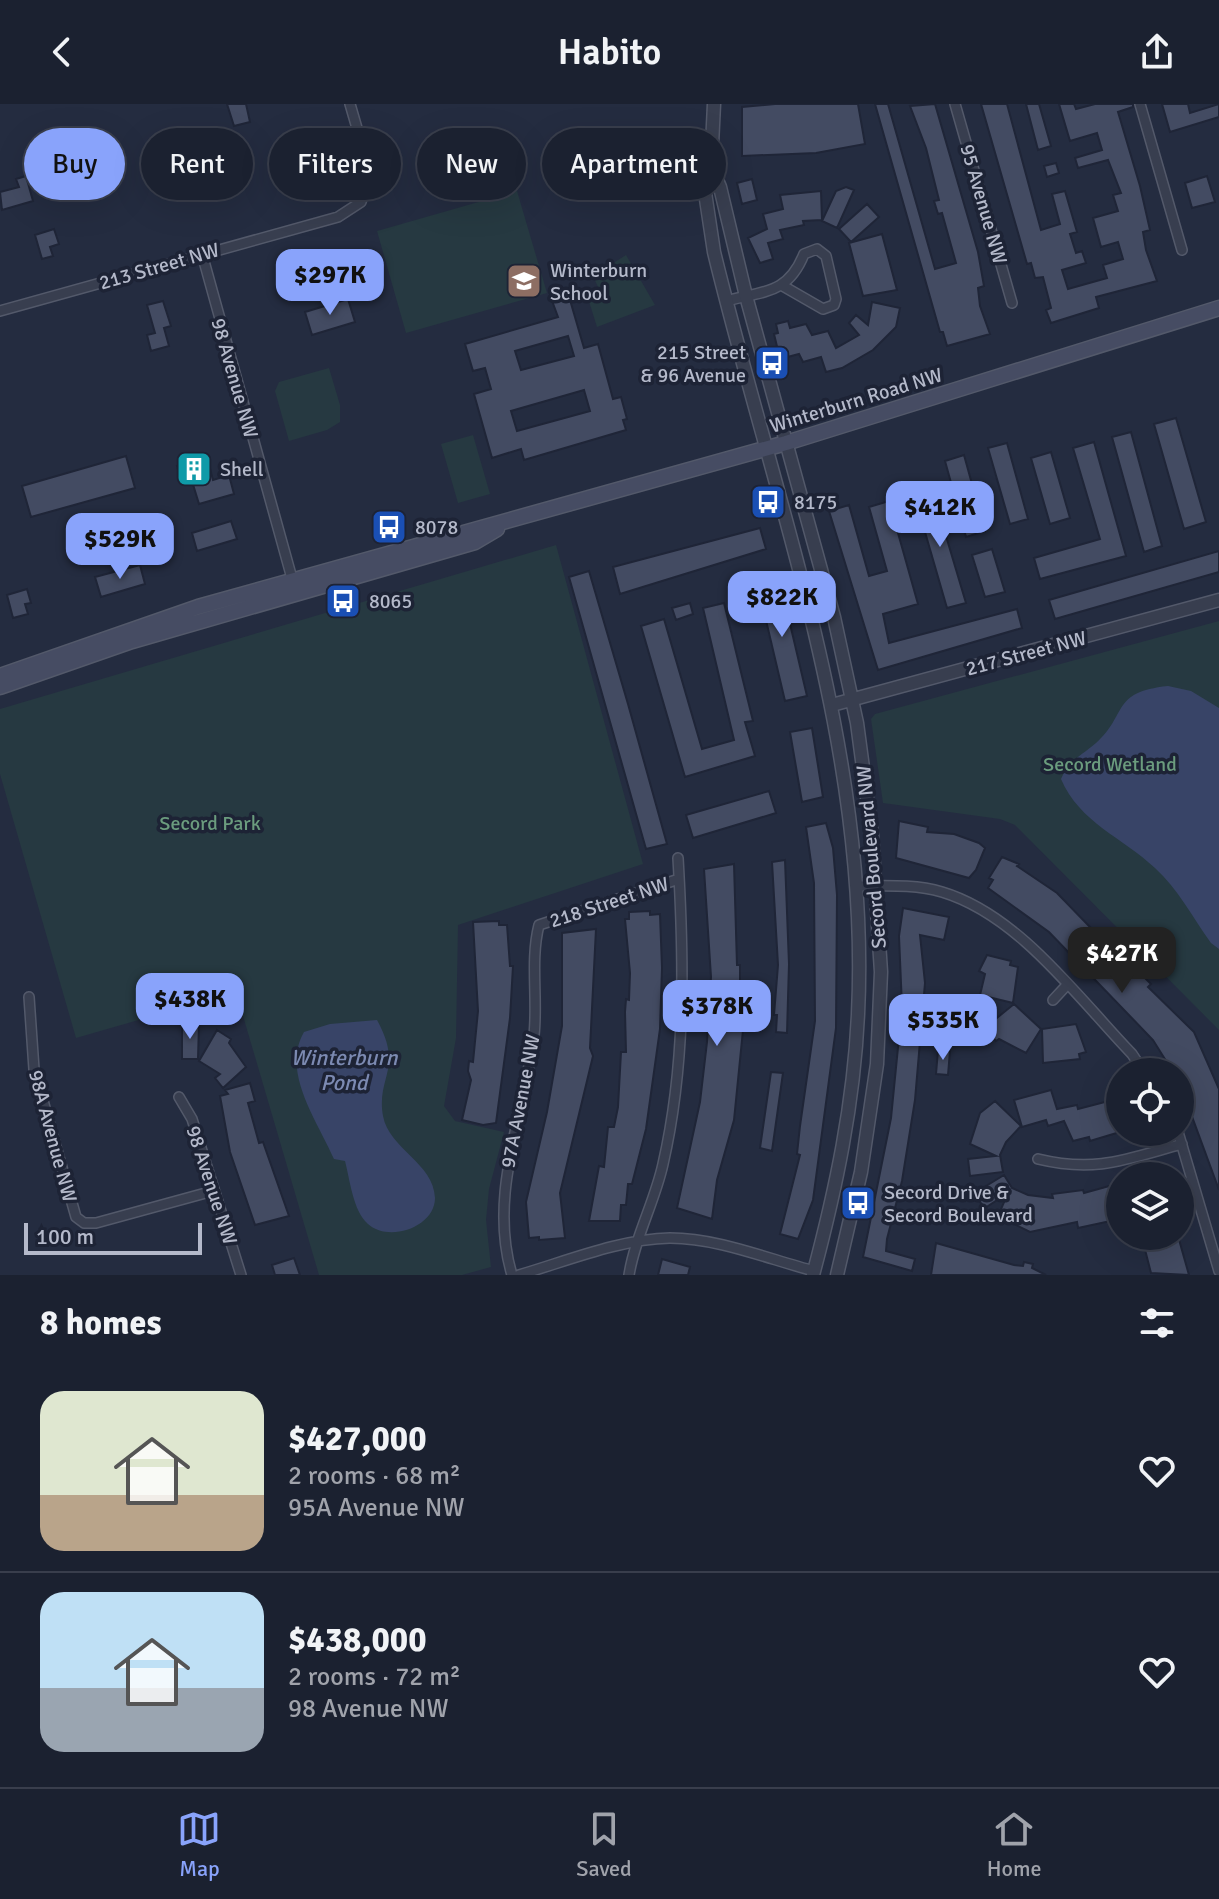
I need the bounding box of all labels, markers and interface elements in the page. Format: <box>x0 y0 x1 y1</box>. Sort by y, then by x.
icon: back <box>40 30 84 74</box>
text: Habito <box>558 30 661 75</box>
icon: share <box>1135 30 1179 74</box>
chip: Buy <box>24 128 125 200</box>
chip: Rent <box>141 128 253 200</box>
chip: Filters <box>269 128 401 200</box>
chip: New <box>417 128 526 200</box>
chip: Apartment <box>542 128 726 200</box>
street label: 95 Avenue NW <box>954 141 1013 267</box>
street label: 213 Street NW <box>96 237 222 296</box>
pin: $297K <box>274 249 386 317</box>
place label: Winterburn School <box>550 258 647 306</box>
text: $297K <box>294 259 366 291</box>
school or university icon: Winterburn School <box>505 262 543 300</box>
street label: 98 Avenue NW <box>205 315 264 441</box>
place label: 215 Street & 96 Avenue <box>641 340 746 388</box>
bus stop icon: 215 Street & 96 Avenue <box>753 344 791 382</box>
street label: Winterburn Road NW <box>767 362 946 439</box>
building icon: Shell <box>175 450 213 488</box>
place label: Shell <box>220 457 264 482</box>
pin: $412K <box>884 481 996 549</box>
bus stop icon: 8175 <box>749 483 787 521</box>
place label: 8175 <box>794 490 837 515</box>
text: $412K <box>904 491 976 523</box>
bus stop icon: 8078 <box>370 508 408 546</box>
pin: $529K <box>64 513 176 581</box>
place label: 8078 <box>415 515 458 540</box>
text: $529K <box>84 523 156 555</box>
pin: $822K <box>726 571 838 639</box>
text: $822K <box>746 581 818 613</box>
bus stop icon: 8065 <box>324 582 362 620</box>
place label: 8065 <box>369 589 412 614</box>
street label: 217 Street NW <box>963 625 1089 682</box>
park label: Secord Wetland <box>1043 752 1177 777</box>
street label: Secord Boulevard NW <box>851 764 892 950</box>
park label: Secord Park <box>159 811 261 836</box>
street label: 218 Street NW <box>546 871 672 934</box>
pin: $427K <box>1066 927 1178 995</box>
text: $427K <box>1086 937 1158 969</box>
pin: $438K <box>134 973 246 1041</box>
pin: $378K <box>661 980 773 1048</box>
text: $438K <box>154 983 226 1015</box>
text: $378K <box>681 990 753 1022</box>
pin: $535K <box>887 994 999 1062</box>
text: $535K <box>907 1004 979 1036</box>
street label: 97A Avenue NW <box>495 1032 546 1170</box>
water label: Winterburn Pond <box>290 1044 398 1096</box>
map controls <box>1106 1058 1194 1250</box>
button: locate <box>1106 1058 1194 1146</box>
street label: 98A Avenue NW <box>23 1067 82 1205</box>
street label: 98 Avenue NW <box>181 1123 243 1248</box>
button: layers <box>1106 1162 1194 1250</box>
place label: Secord Drive & Secord Boulevard <box>884 1180 1033 1228</box>
bus stop icon: Secord Drive & Secord Boulevard <box>839 1184 877 1222</box>
scale bar <box>24 1219 202 1255</box>
text: 100 m <box>36 1223 94 1250</box>
icon: filters <box>1135 1301 1179 1345</box>
text: 8 homes <box>40 1302 161 1344</box>
text: $427,000 <box>288 1418 427 1460</box>
icon: home <box>104 1423 200 1519</box>
icon: heart <box>1135 1449 1179 1493</box>
text: 2 rooms · 68 m² <box>288 1460 461 1492</box>
text: 95A Avenue NW <box>288 1492 465 1524</box>
text: $438,000 <box>288 1619 427 1661</box>
icon: home <box>104 1624 200 1720</box>
icon: heart <box>1135 1650 1179 1694</box>
text: 2 rooms · 72 m² <box>288 1661 461 1693</box>
text: 98 Avenue NW <box>288 1693 449 1725</box>
tab: Map <box>177 1807 221 1882</box>
tab: Saved <box>576 1807 632 1882</box>
tab: Home <box>987 1807 1042 1882</box>

